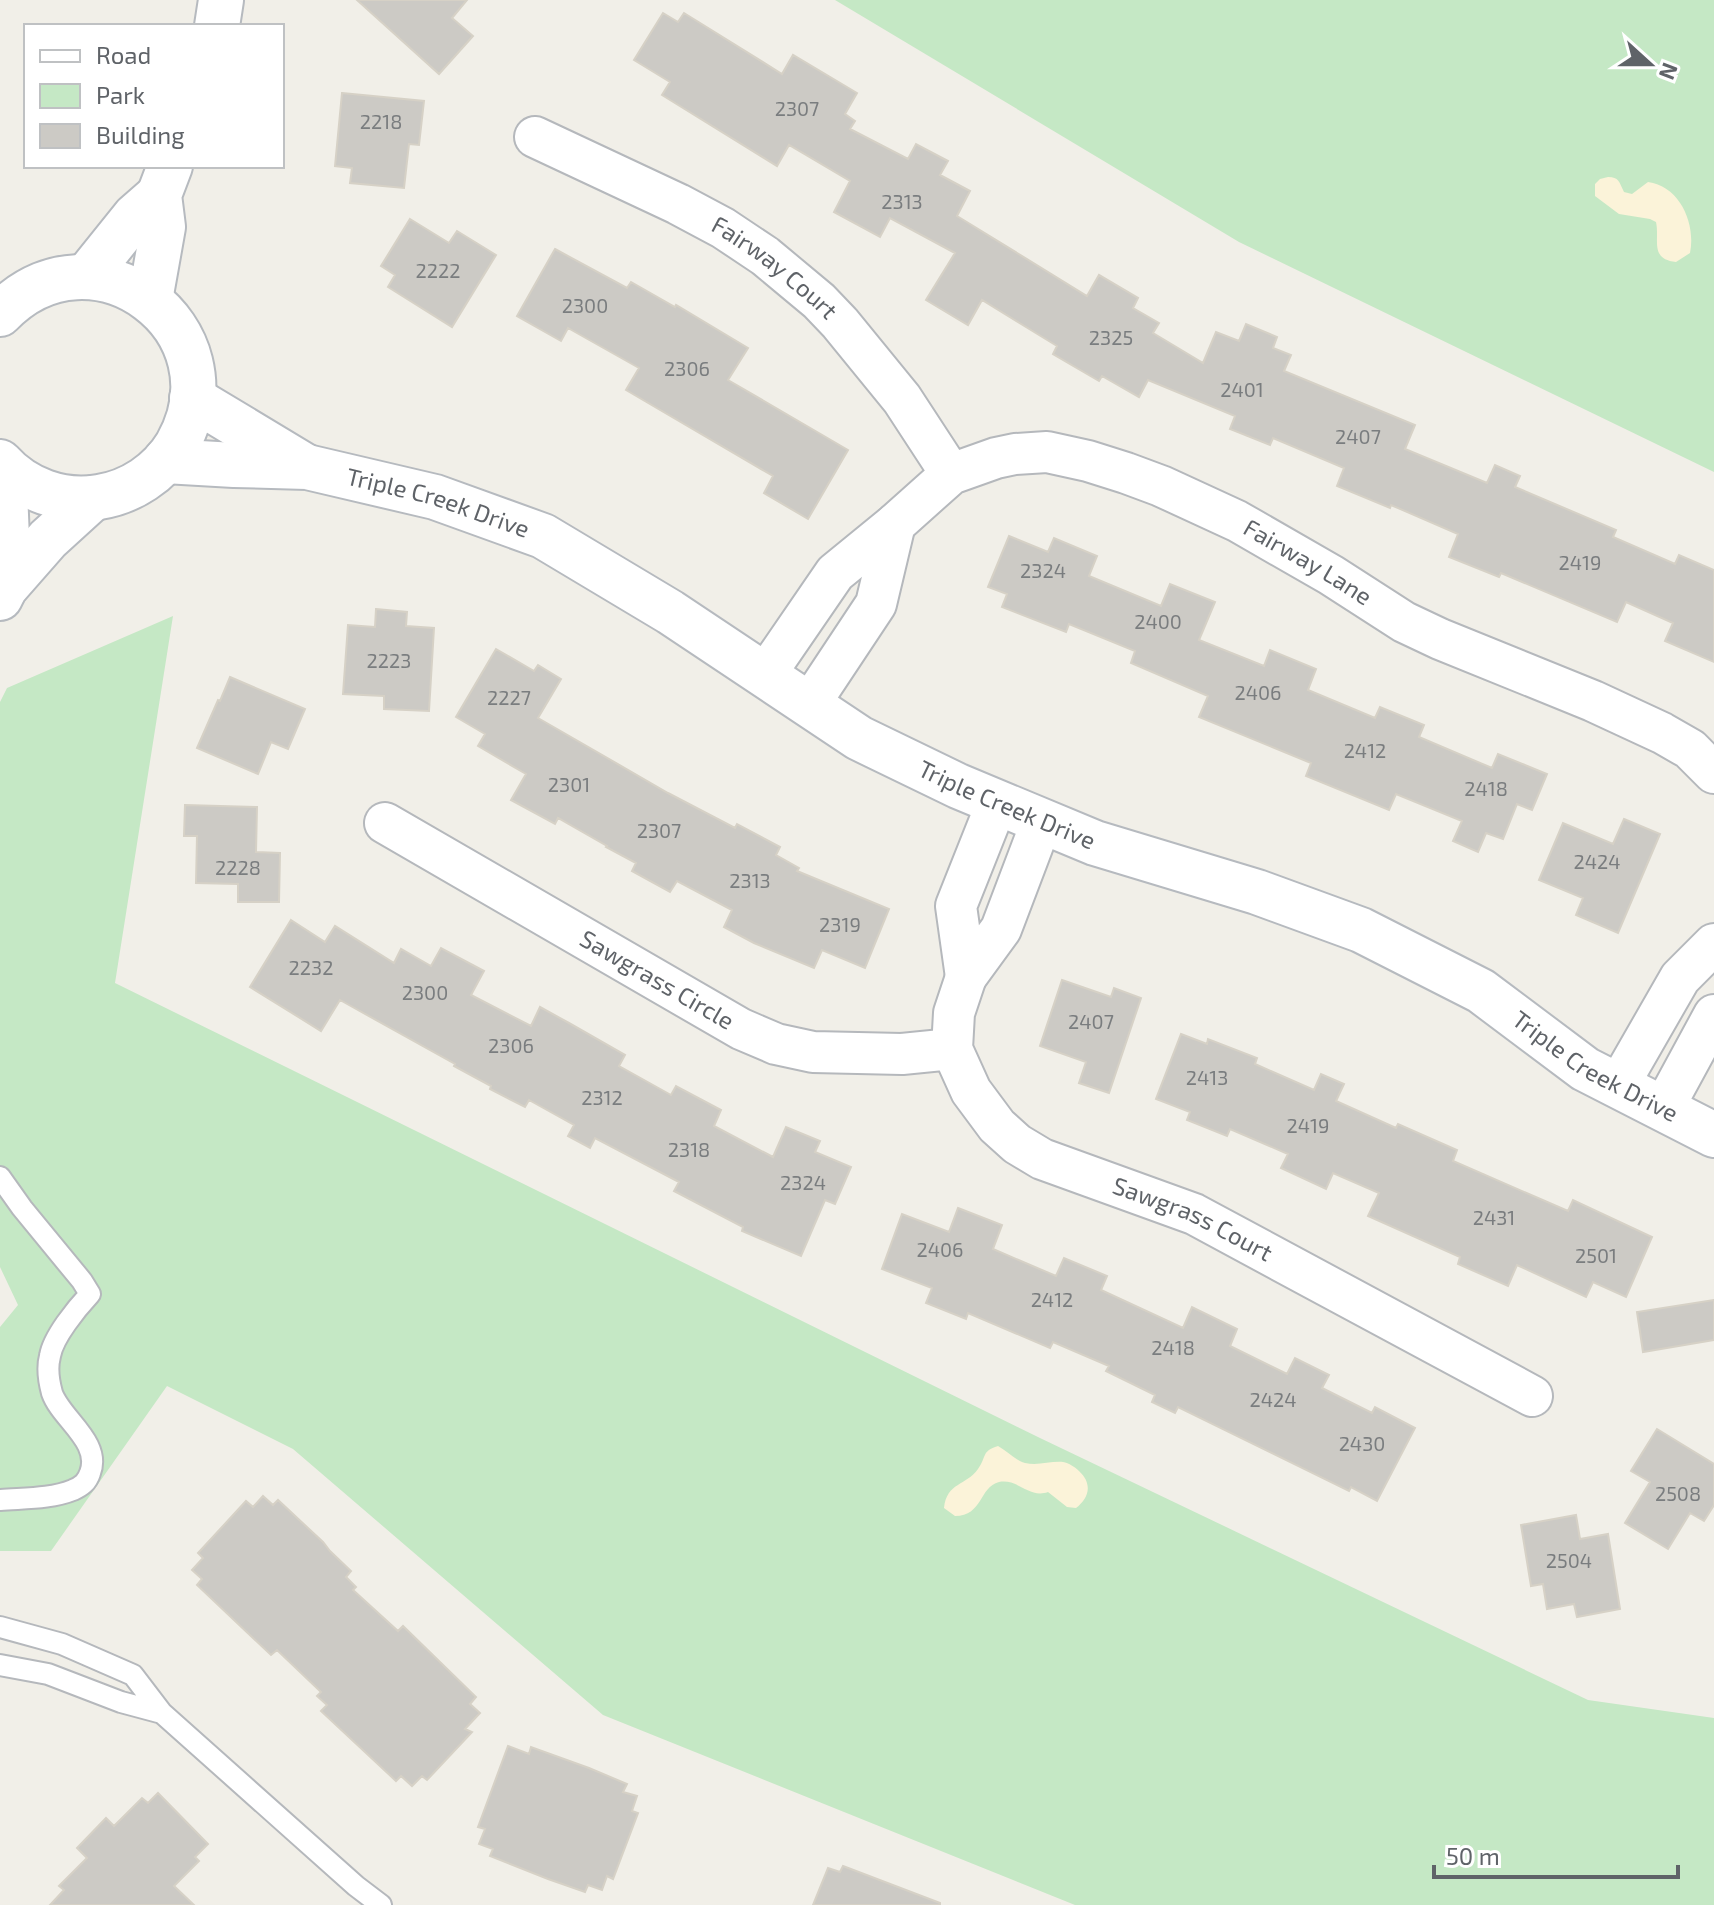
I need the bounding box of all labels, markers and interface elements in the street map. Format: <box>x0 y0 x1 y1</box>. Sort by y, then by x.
legend <box>24 24 284 168</box>
north arrow <box>1610 24 1690 104</box>
text: Road <box>96 40 151 69</box>
text: N <box>1655 59 1685 84</box>
text: Park <box>96 80 145 109</box>
house number: 2307 <box>775 96 819 120</box>
house number: 2218 <box>360 109 402 133</box>
text: Building <box>96 120 185 149</box>
house number: 2313 <box>881 189 923 213</box>
street label: Fairway Court <box>708 209 844 324</box>
house number: 2222 <box>416 258 460 282</box>
house number: 2300 <box>562 293 608 317</box>
house number: 2325 <box>1089 325 1133 349</box>
house number: 2306 <box>664 356 710 380</box>
house number: 2401 <box>1220 377 1264 401</box>
house number: 2407 <box>1335 424 1381 448</box>
street label: Triple Creek Drive <box>344 461 534 543</box>
street label: Fairway Lane <box>1239 512 1378 610</box>
house number: 2419 <box>1559 550 1601 574</box>
house number: 2324 <box>1020 558 1066 582</box>
house number: 2400 <box>1134 609 1182 633</box>
house number: 2223 <box>367 648 411 672</box>
house number: 2406 <box>1234 680 1282 704</box>
house number: 2227 <box>487 685 531 709</box>
house number: 2412 <box>1344 738 1386 762</box>
street label: Triple Creek Drive <box>914 753 1100 855</box>
house number: 2301 <box>548 772 590 796</box>
house number: 2418 <box>1464 776 1508 800</box>
house number: 2307 <box>637 818 681 842</box>
house number: 2424 <box>1573 849 1621 873</box>
house number: 2228 <box>215 855 261 879</box>
house number: 2313 <box>729 868 771 892</box>
house number: 2319 <box>819 912 861 936</box>
street label: Sawgrass Circle <box>575 923 740 1035</box>
house number: 2232 <box>289 955 333 979</box>
house number: 2300 <box>402 980 448 1004</box>
street label: Triple Creek Drive <box>1507 1004 1683 1127</box>
house number: 2407 <box>1068 1009 1114 1033</box>
house number: 2306 <box>488 1033 534 1057</box>
house number: 2413 <box>1186 1065 1228 1089</box>
house number: 2312 <box>581 1085 623 1109</box>
house number: 2419 <box>1287 1113 1329 1137</box>
house number: 2318 <box>668 1137 710 1161</box>
house number: 2324 <box>780 1170 826 1194</box>
street label: Sawgrass Court <box>1109 1170 1278 1267</box>
house number: 2431 <box>1473 1205 1515 1229</box>
house number: 2406 <box>916 1237 964 1261</box>
house number: 2501 <box>1575 1243 1617 1267</box>
house number: 2412 <box>1031 1287 1073 1311</box>
house number: 2418 <box>1151 1335 1195 1359</box>
house number: 2424 <box>1249 1387 1297 1411</box>
house number: 2430 <box>1339 1431 1385 1455</box>
house number: 2508 <box>1655 1481 1701 1505</box>
house number: 2504 <box>1546 1548 1592 1572</box>
scale bar <box>1434 1829 1678 1879</box>
text: 50 m <box>1446 1841 1500 1870</box>

